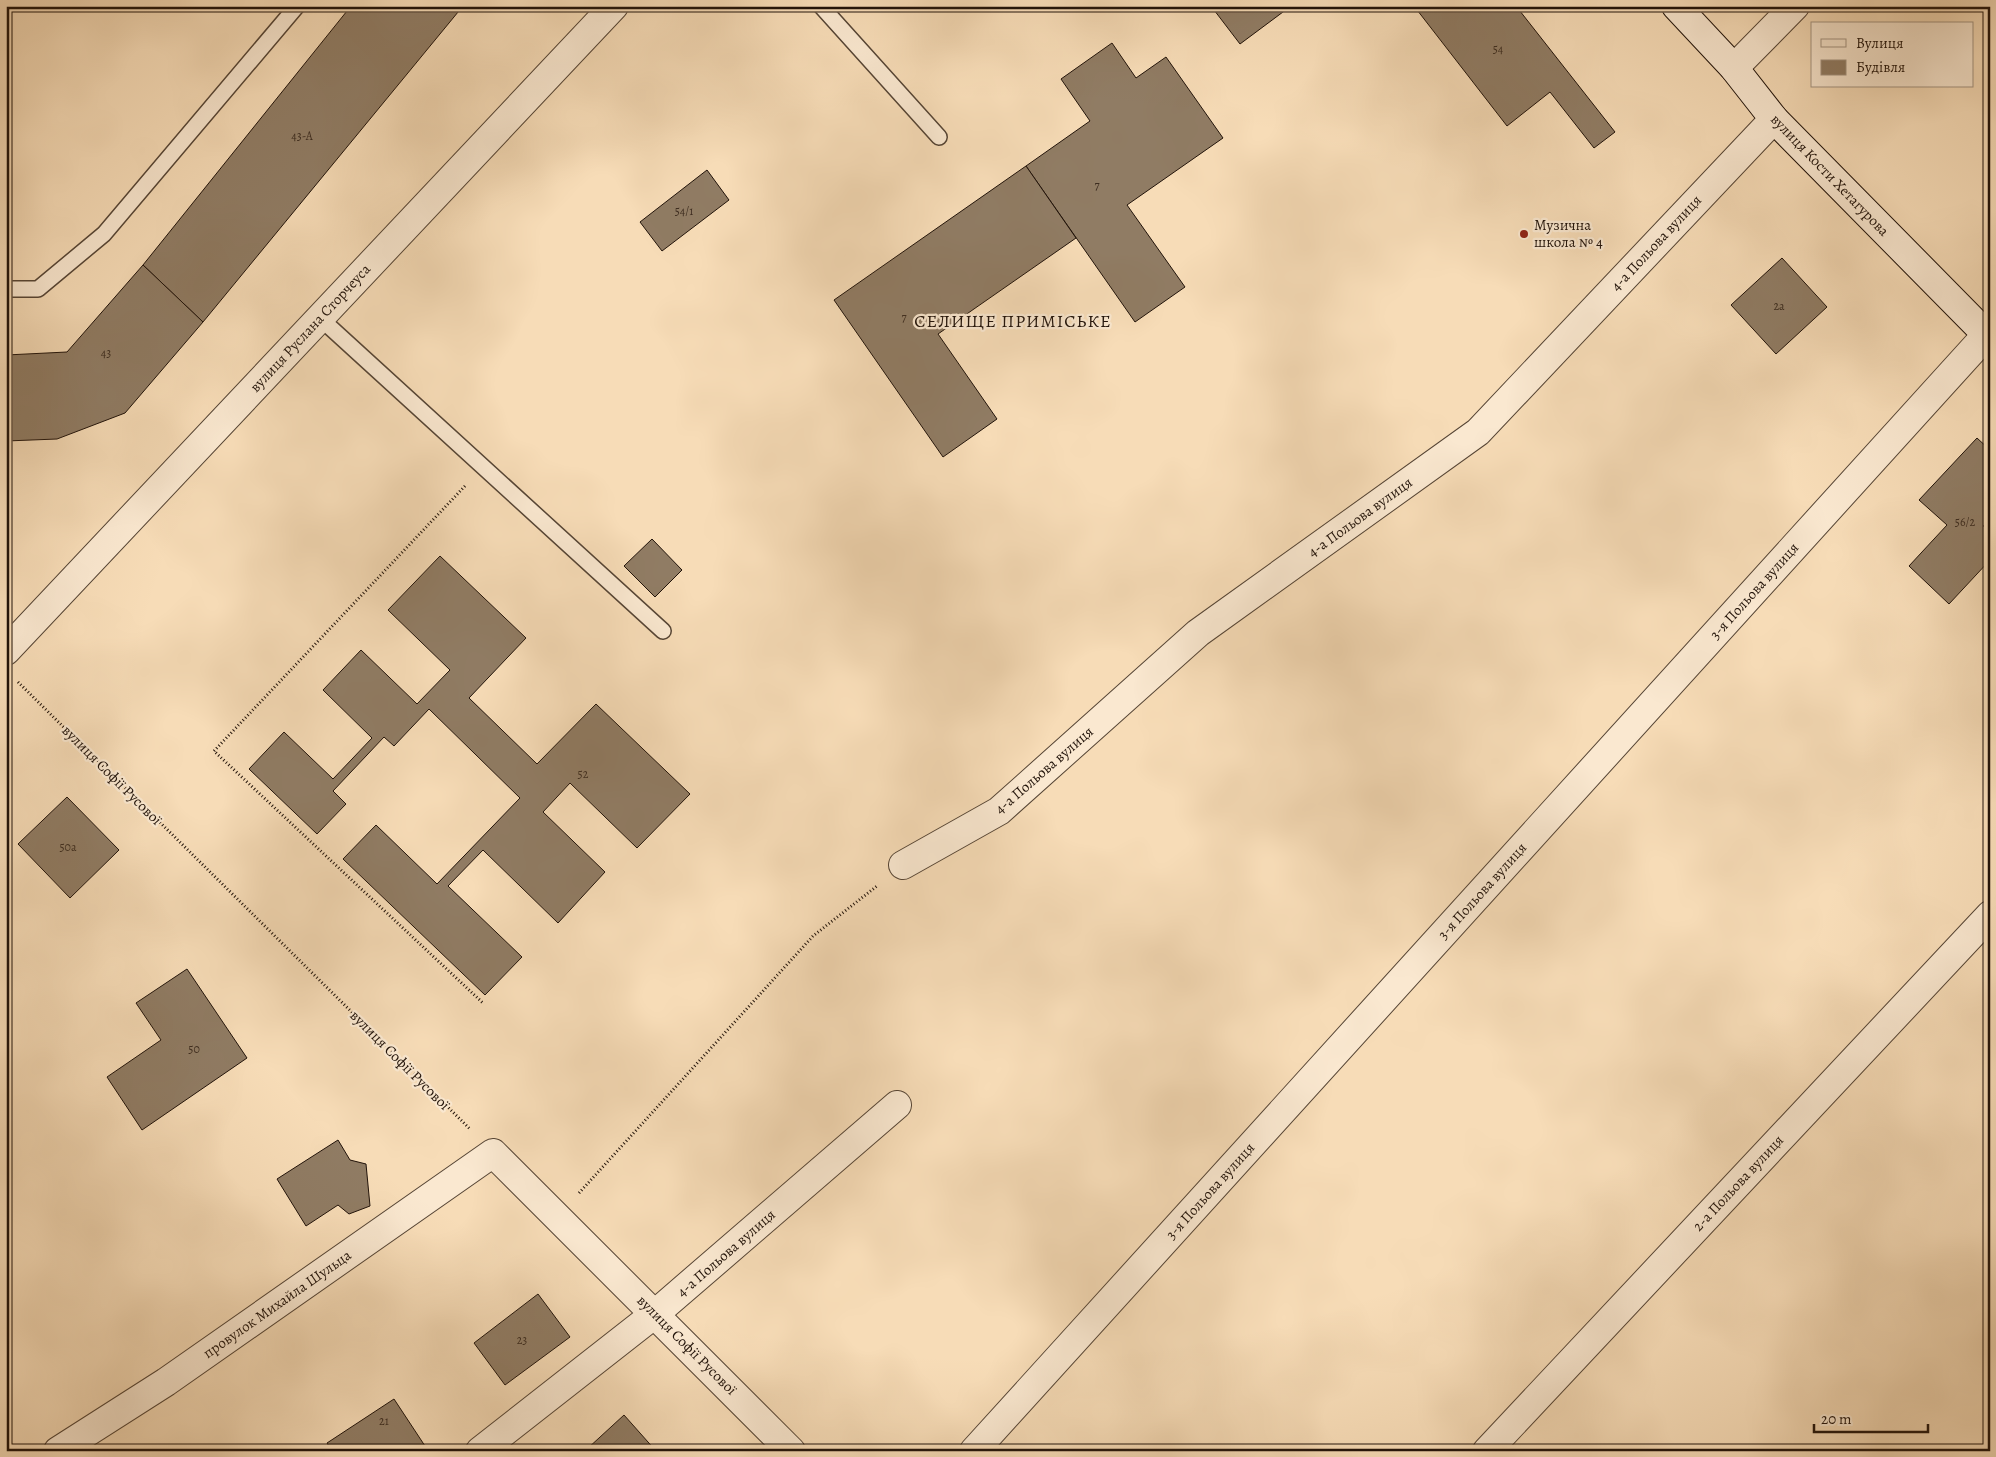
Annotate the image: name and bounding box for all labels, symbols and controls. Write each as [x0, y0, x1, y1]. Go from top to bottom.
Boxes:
legend [1811, 22, 1974, 88]
text: Вулиця [1856, 33, 1903, 53]
house number: 54 [1493, 41, 1504, 57]
text: Будівля [1856, 57, 1905, 77]
street label: вулиця Кости Хетагурова [1766, 110, 1894, 241]
house number: 43-А [291, 128, 314, 144]
house number: 7 [1094, 177, 1100, 193]
street label: 4-а Польова вулиця [1606, 191, 1706, 295]
house number: 54/1 [675, 203, 693, 219]
place label: Музична школа № 4 [1534, 215, 1603, 252]
marker: Музична школа № 4 [1518, 228, 1530, 240]
street label: вулиця Руслана Сторчеуса [245, 259, 375, 396]
house number: 2а [1773, 298, 1785, 314]
house number: 7 [901, 309, 907, 325]
district label: СЕЛИЩЕ ПРИМІСЬКЕ [914, 309, 1112, 333]
house number: 43 [101, 345, 111, 361]
street label: 4-а Польова вулиця [1304, 472, 1416, 562]
house number: 56/2 [1955, 514, 1975, 530]
street label: 3-я Польова вулиця [1705, 538, 1803, 644]
street label: вулиця Софії Русової [58, 721, 166, 829]
street label: 4-а Польова вулиця [990, 722, 1098, 818]
house number: 52 [578, 766, 589, 782]
street label: 3-я Польова вулиця [1433, 838, 1531, 944]
house number: 50а [59, 839, 77, 855]
street label: вулиця Софії Русової [346, 1006, 454, 1114]
house number: 50 [188, 1041, 200, 1057]
street label: 2-а Польова вулиця [1688, 1130, 1788, 1236]
street label: 3-я Польова вулиця [1161, 1138, 1259, 1244]
street label: 4-а Польова вулиця [672, 1205, 780, 1301]
street label: провулок Михайла Шульца [199, 1245, 355, 1363]
street label: вулиця Софії Русової [633, 1291, 741, 1399]
house number: 23 [517, 1332, 527, 1348]
scale bar [1814, 1402, 1927, 1434]
text: 20 m [1821, 1409, 1852, 1429]
house number: 21 [379, 1413, 389, 1429]

